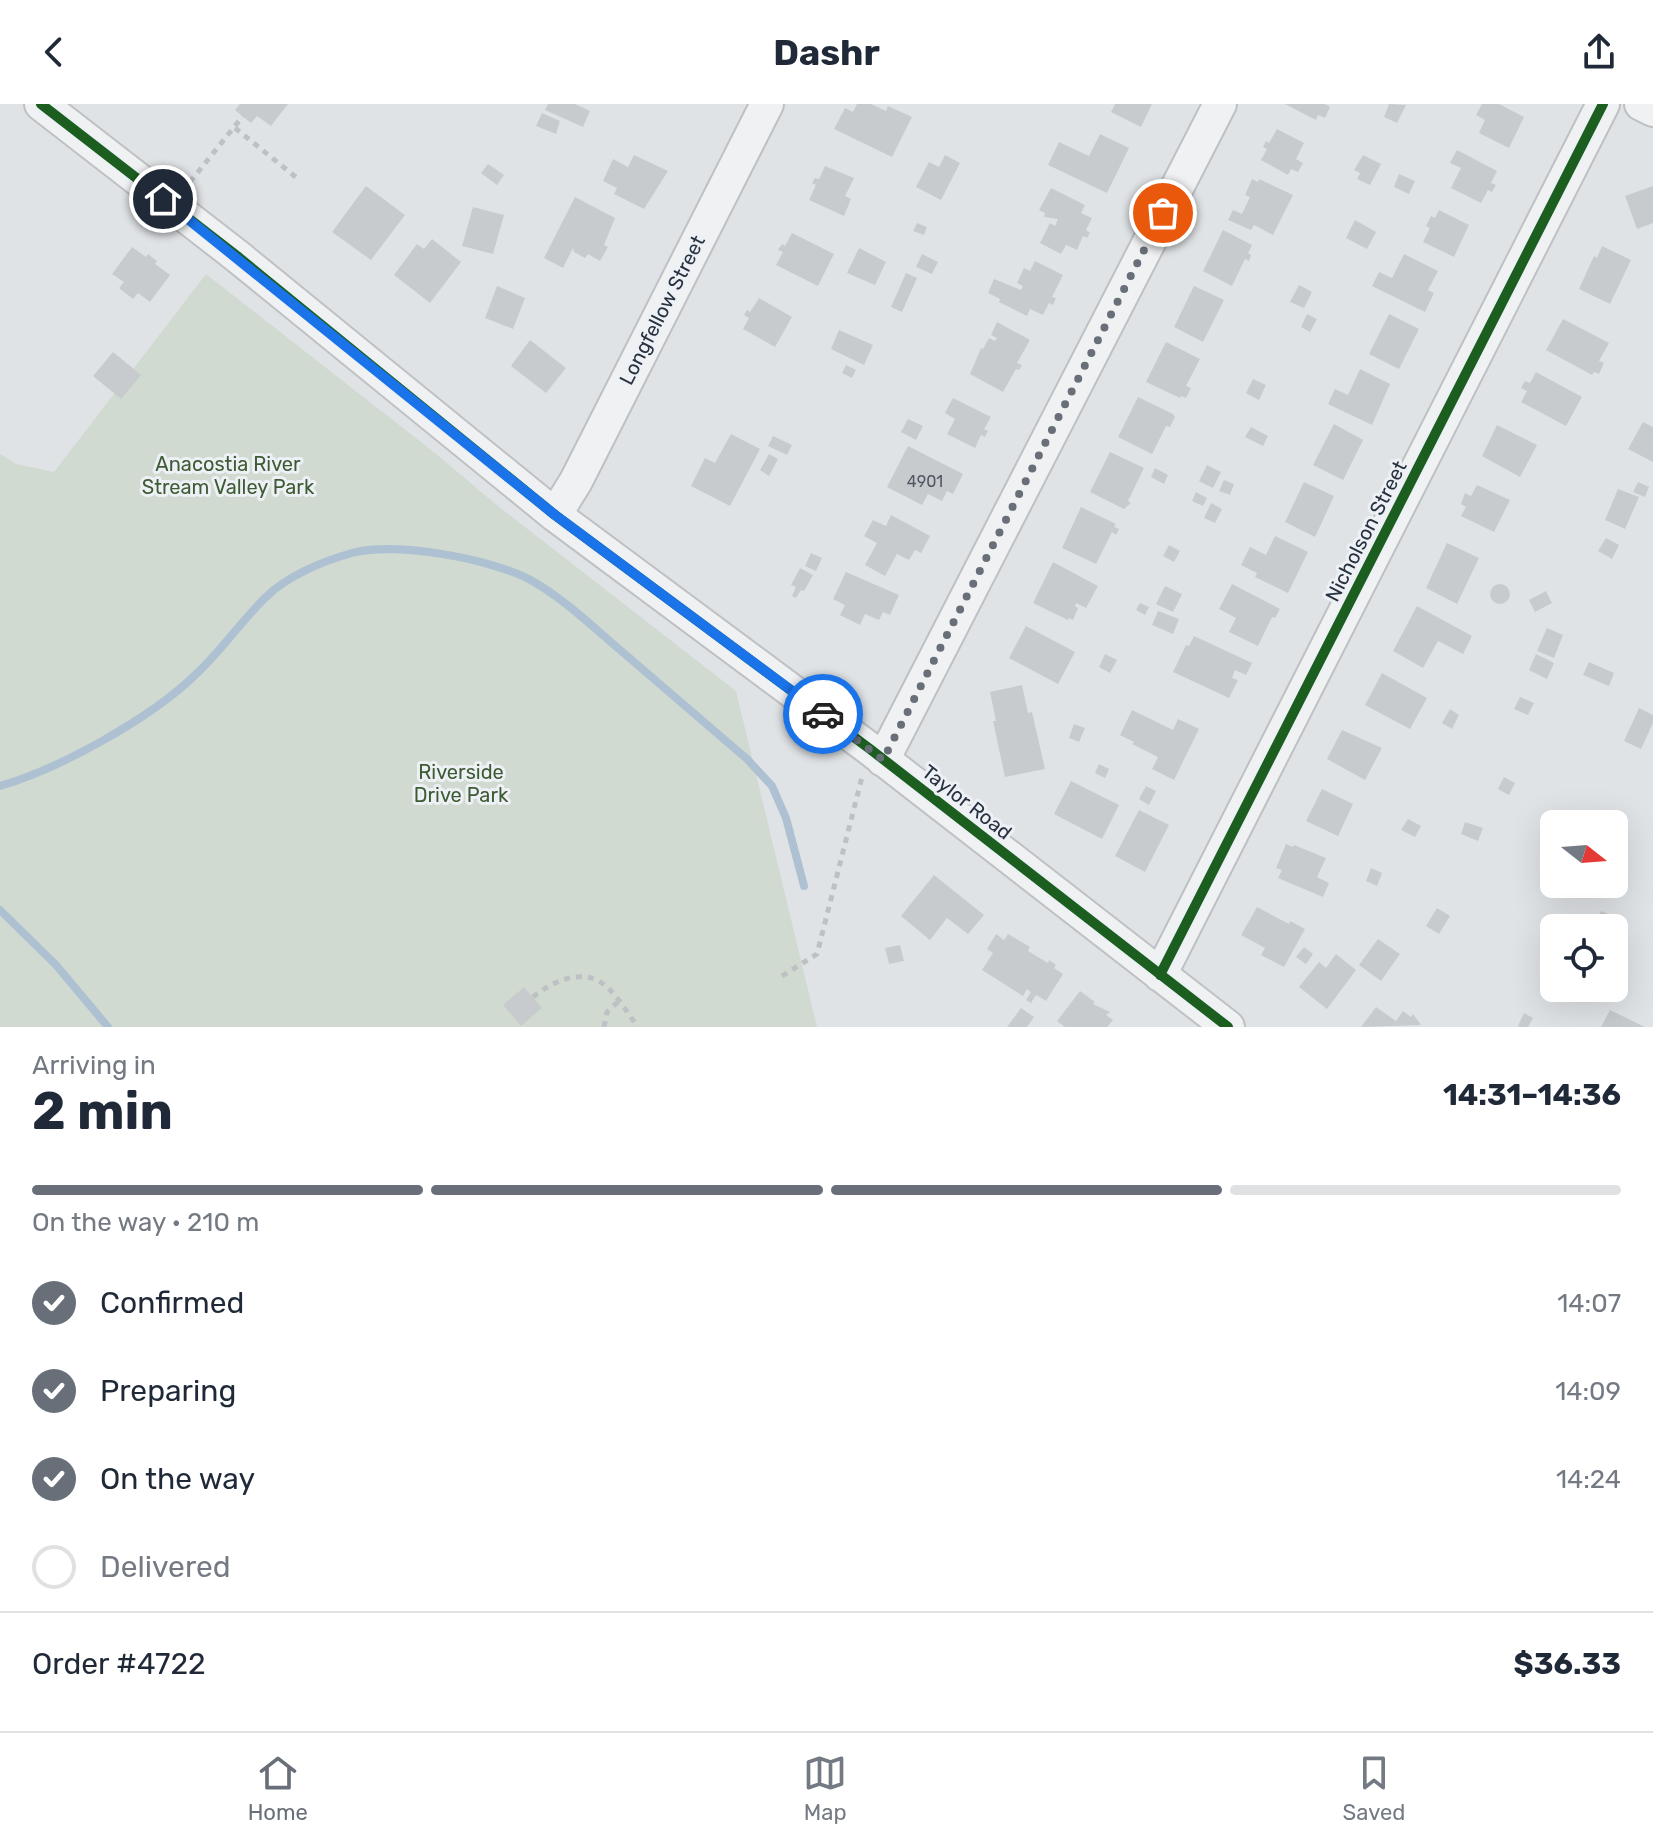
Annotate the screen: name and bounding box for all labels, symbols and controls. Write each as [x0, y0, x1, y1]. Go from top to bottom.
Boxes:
icon: back [32, 30, 76, 74]
icon: share [1577, 30, 1621, 74]
text: Dashr [773, 31, 880, 74]
pin [129, 165, 197, 233]
icon: home [141, 177, 185, 221]
pin [1129, 179, 1197, 247]
icon: bag [1141, 191, 1185, 235]
street label: Longfellow Street [614, 231, 710, 389]
park label: Anacostia River Stream Valley Park [142, 452, 315, 499]
street label: Nicholson Street [1320, 456, 1412, 605]
house number: 4901 [907, 472, 943, 491]
courier [783, 674, 863, 754]
icon: car [801, 692, 845, 736]
street label: Taylor Road [917, 759, 1017, 845]
park label: Riverside Drive Park [414, 760, 509, 807]
north arrow [1540, 810, 1628, 898]
map controls [1540, 810, 1628, 1002]
button: locate [1540, 914, 1628, 1002]
text: Arriving in [32, 1050, 156, 1081]
text: 14:31–14:36 [1443, 1077, 1621, 1113]
text: 2 min [32, 1080, 173, 1142]
text: On the way · 210 m [32, 1207, 259, 1238]
icon: check [32, 1281, 76, 1325]
text: Confirmed [100, 1285, 244, 1321]
text: 14:07 [1557, 1288, 1621, 1319]
icon: check [32, 1369, 76, 1413]
text: Preparing [100, 1373, 236, 1409]
text: 14:09 [1555, 1376, 1621, 1407]
icon: check [32, 1457, 76, 1501]
text: On the way [100, 1461, 255, 1497]
text: 14:24 [1556, 1464, 1621, 1495]
text: Delivered [100, 1549, 231, 1585]
text: Order #4722 [32, 1646, 206, 1682]
text: $36.33 [1514, 1646, 1621, 1682]
tab: Home [248, 1751, 308, 1826]
tab: Map [803, 1751, 847, 1826]
tab: Saved [1343, 1751, 1405, 1826]

